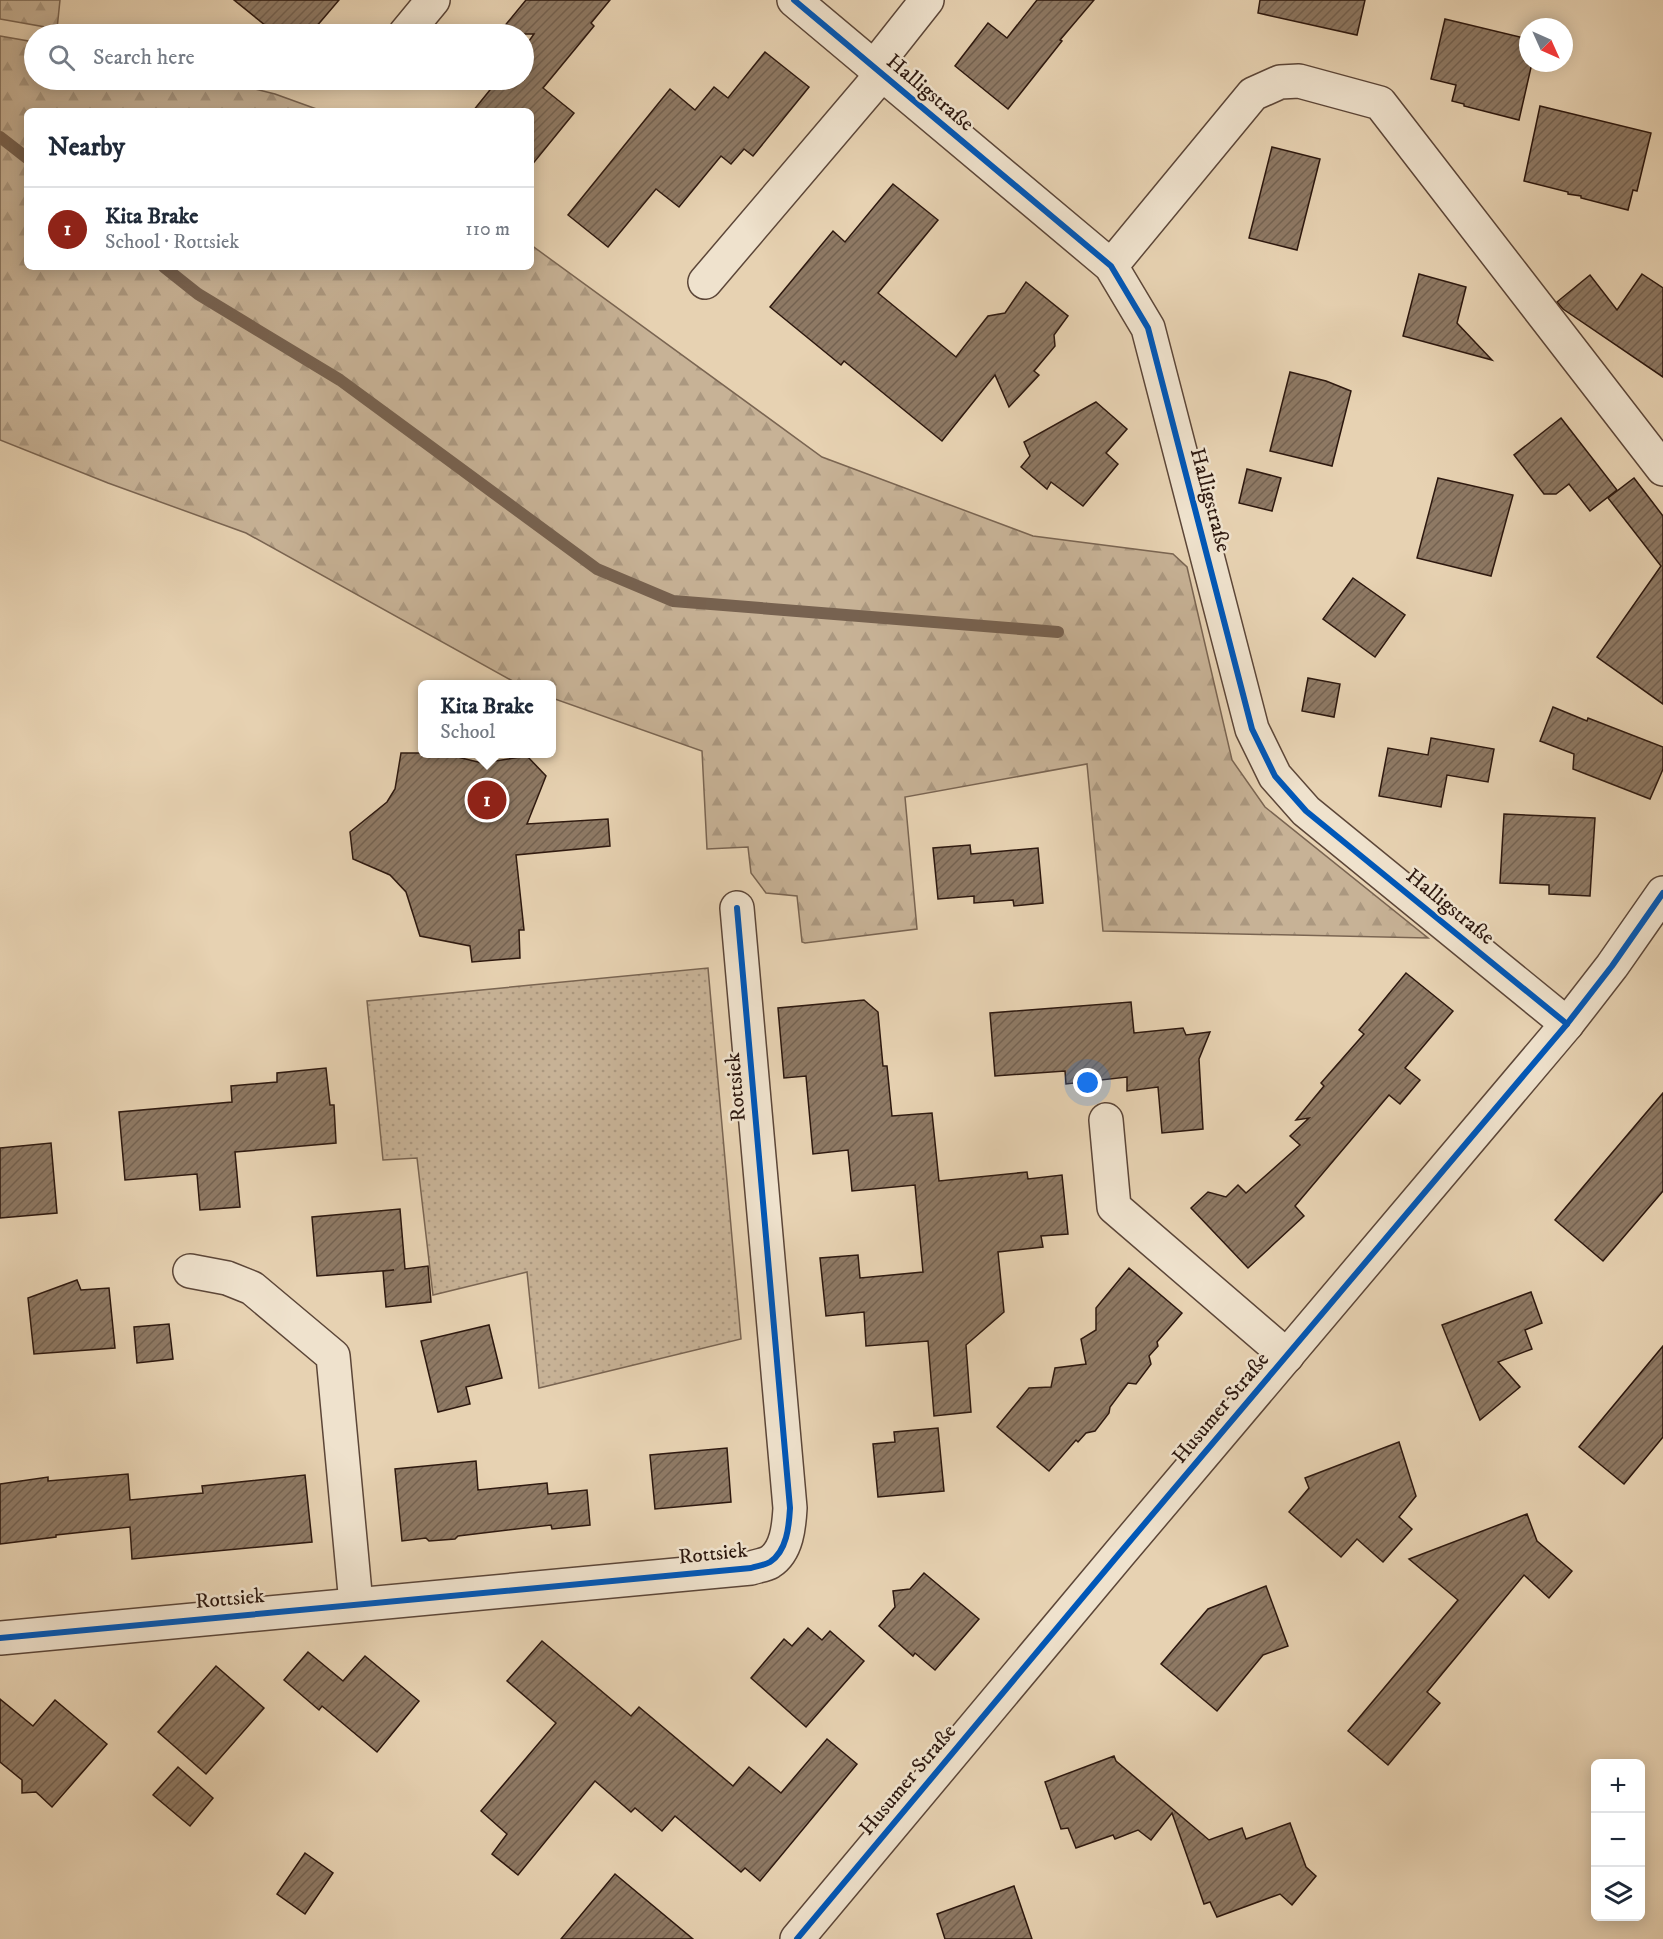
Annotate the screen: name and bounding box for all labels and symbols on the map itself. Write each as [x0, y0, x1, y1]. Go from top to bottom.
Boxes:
north arrow [1519, 18, 1573, 72]
street label: Halligstraße [881, 49, 979, 137]
street label: Halligstraße [1184, 445, 1236, 555]
pin: 1 [468, 778, 506, 822]
street label: Halligstraße [1400, 863, 1500, 951]
street label: Rottsiek [720, 1051, 752, 1123]
your location [1073, 1068, 1102, 1097]
street label: Husumer Straße [1167, 1347, 1275, 1469]
street label: Rottsiek [677, 1537, 749, 1571]
street label: Rottsiek [194, 1583, 266, 1615]
street label: Husumer Straße [854, 1719, 962, 1841]

